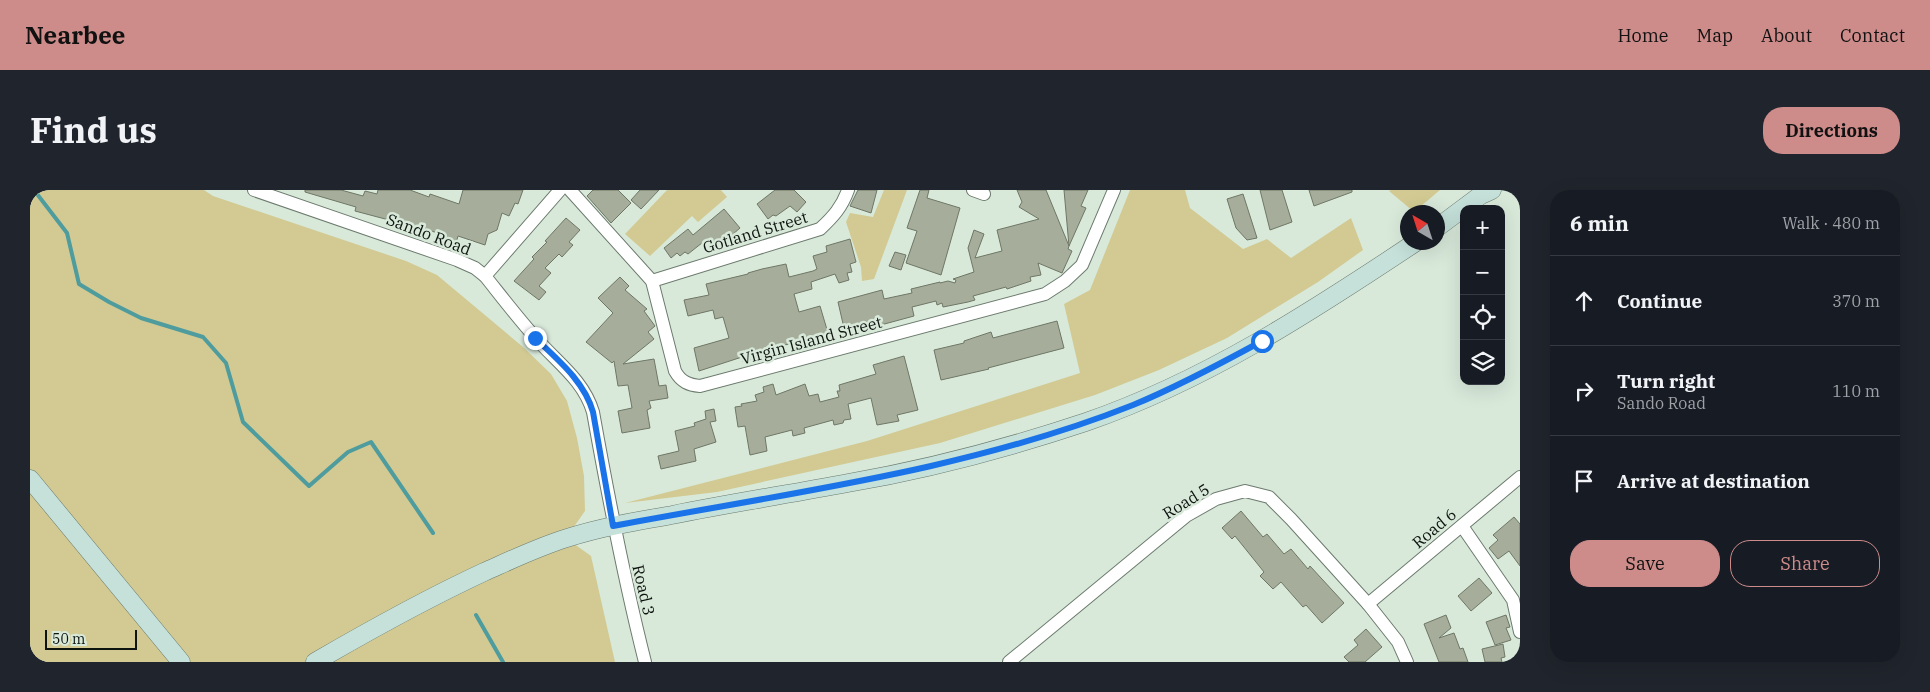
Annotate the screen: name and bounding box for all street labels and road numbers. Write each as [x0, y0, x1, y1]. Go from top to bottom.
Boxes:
street label: Gotland Street [700, 206, 810, 257]
street label: Sando Road [384, 209, 474, 259]
street label: Virgin Island Street [738, 311, 884, 369]
street label: Road 5 [1159, 479, 1213, 523]
street label: Road 6 [1408, 504, 1460, 552]
street label: Road 3 [628, 563, 660, 617]

